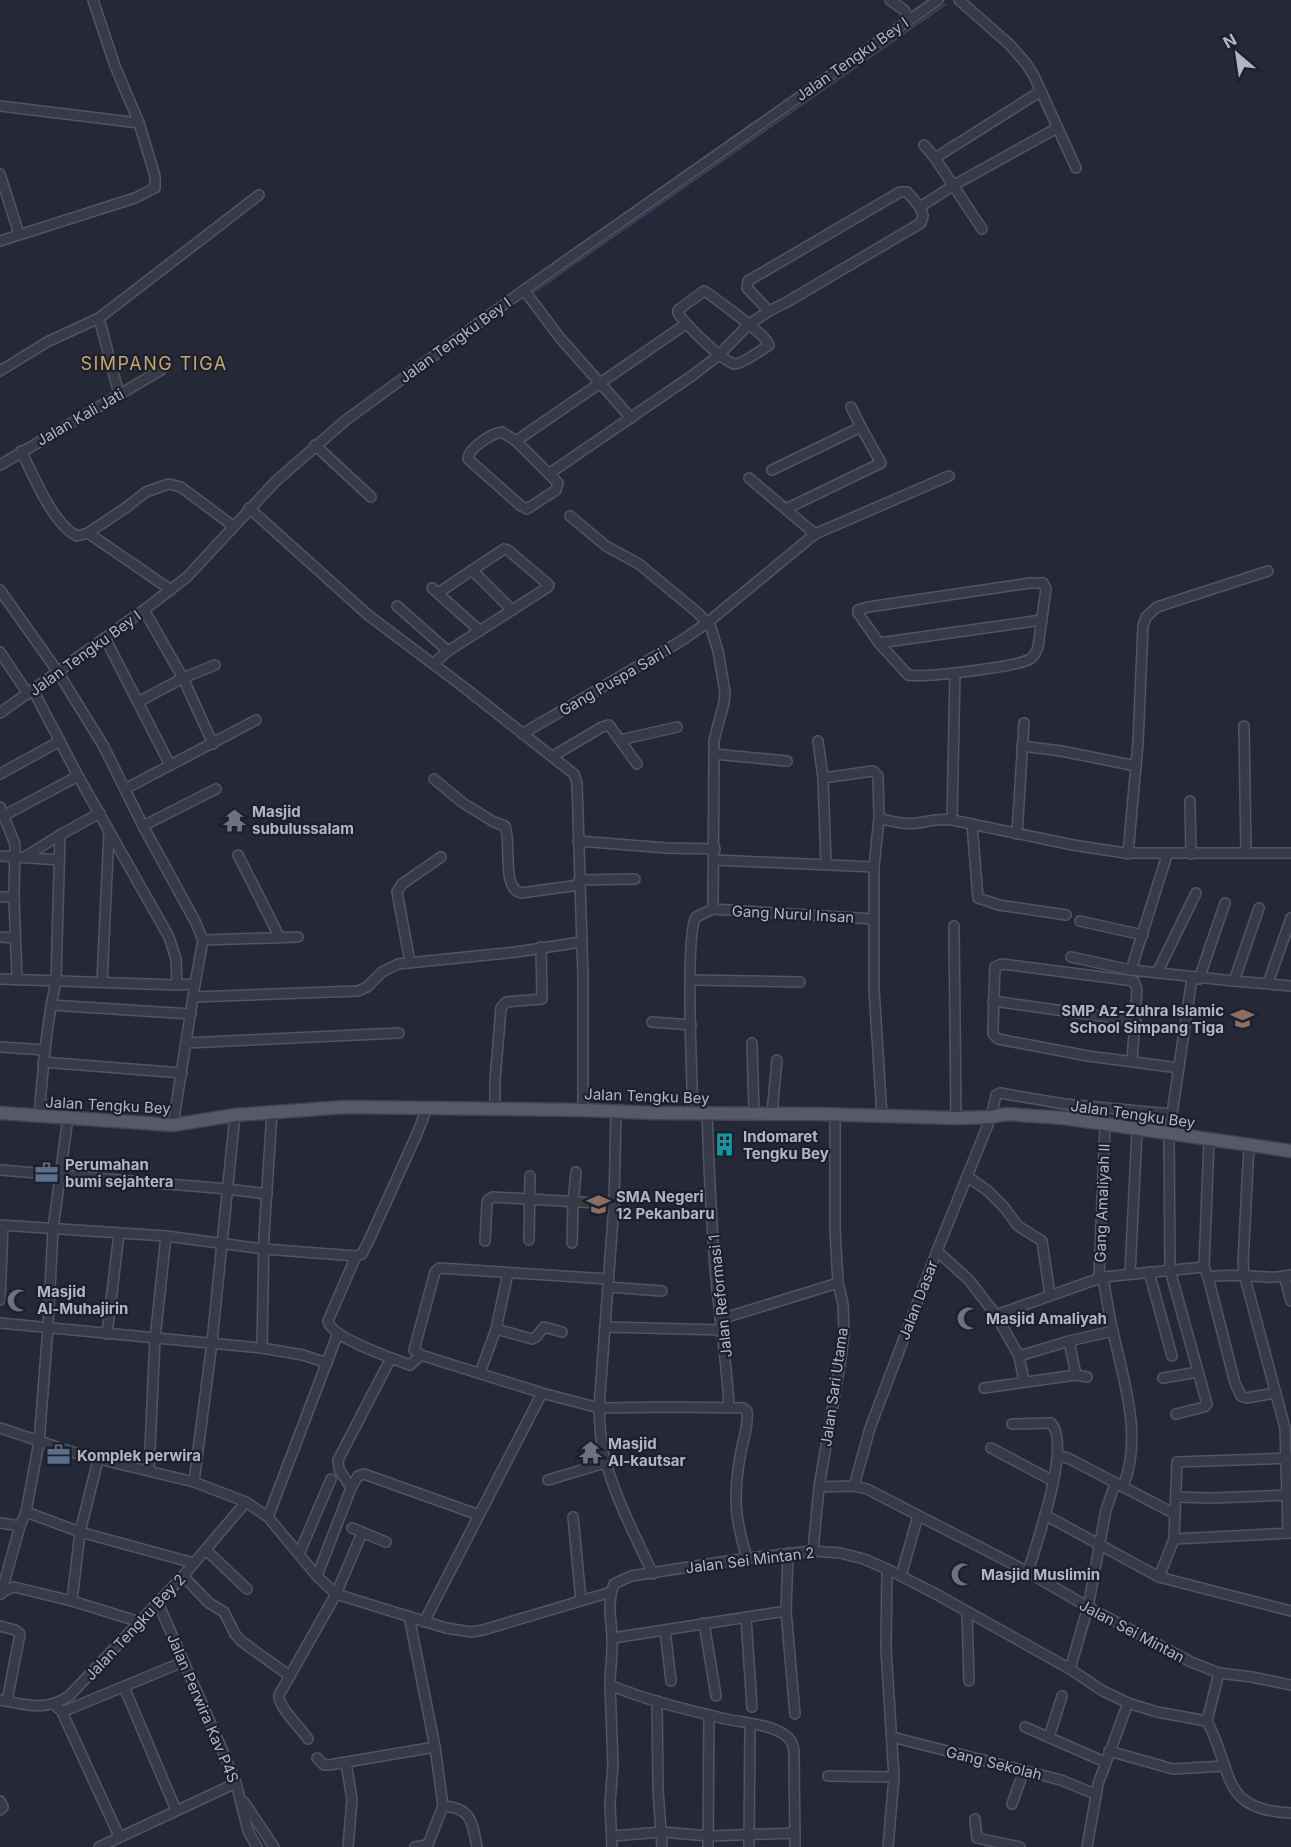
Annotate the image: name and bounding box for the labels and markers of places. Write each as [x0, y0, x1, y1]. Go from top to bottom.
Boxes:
place label: Masjid subulussalam [252, 802, 354, 838]
temple icon: Masjid subulussalam [221, 807, 247, 833]
place label: SMP Az-Zuhra Islamic School Simpang Tiga [1061, 1001, 1224, 1037]
school or university icon: SMP Az-Zuhra Islamic School Simpang Tiga [1229, 1006, 1255, 1032]
place label: Indomaret Tengku Bey [743, 1127, 829, 1163]
building icon: Indomaret Tengku Bey [712, 1132, 738, 1158]
place label: Perumahan bumi sejahtera [65, 1155, 173, 1191]
office icon: Perumahan bumi sejahtera [34, 1160, 60, 1186]
place label: SMA Negeri 12 Pekanbaru [616, 1187, 715, 1223]
school or university icon: SMA Negeri 12 Pekanbaru [585, 1192, 611, 1218]
place label: Masjid Al-Muhajirin [37, 1282, 128, 1318]
mosque icon: Masjid Al-Muhajirin [6, 1287, 32, 1313]
mosque icon: Masjid Amaliyah [955, 1305, 981, 1331]
place label: Masjid Amaliyah [986, 1309, 1107, 1328]
place label: Masjid Al-kautsar [608, 1434, 686, 1470]
temple icon: Masjid Al-kautsar [577, 1439, 603, 1465]
office icon: Komplek perwira [46, 1442, 72, 1468]
place label: Komplek perwira [77, 1446, 201, 1465]
mosque icon: Masjid Muslimin [950, 1561, 976, 1587]
place label: Masjid Muslimin [981, 1565, 1100, 1584]

